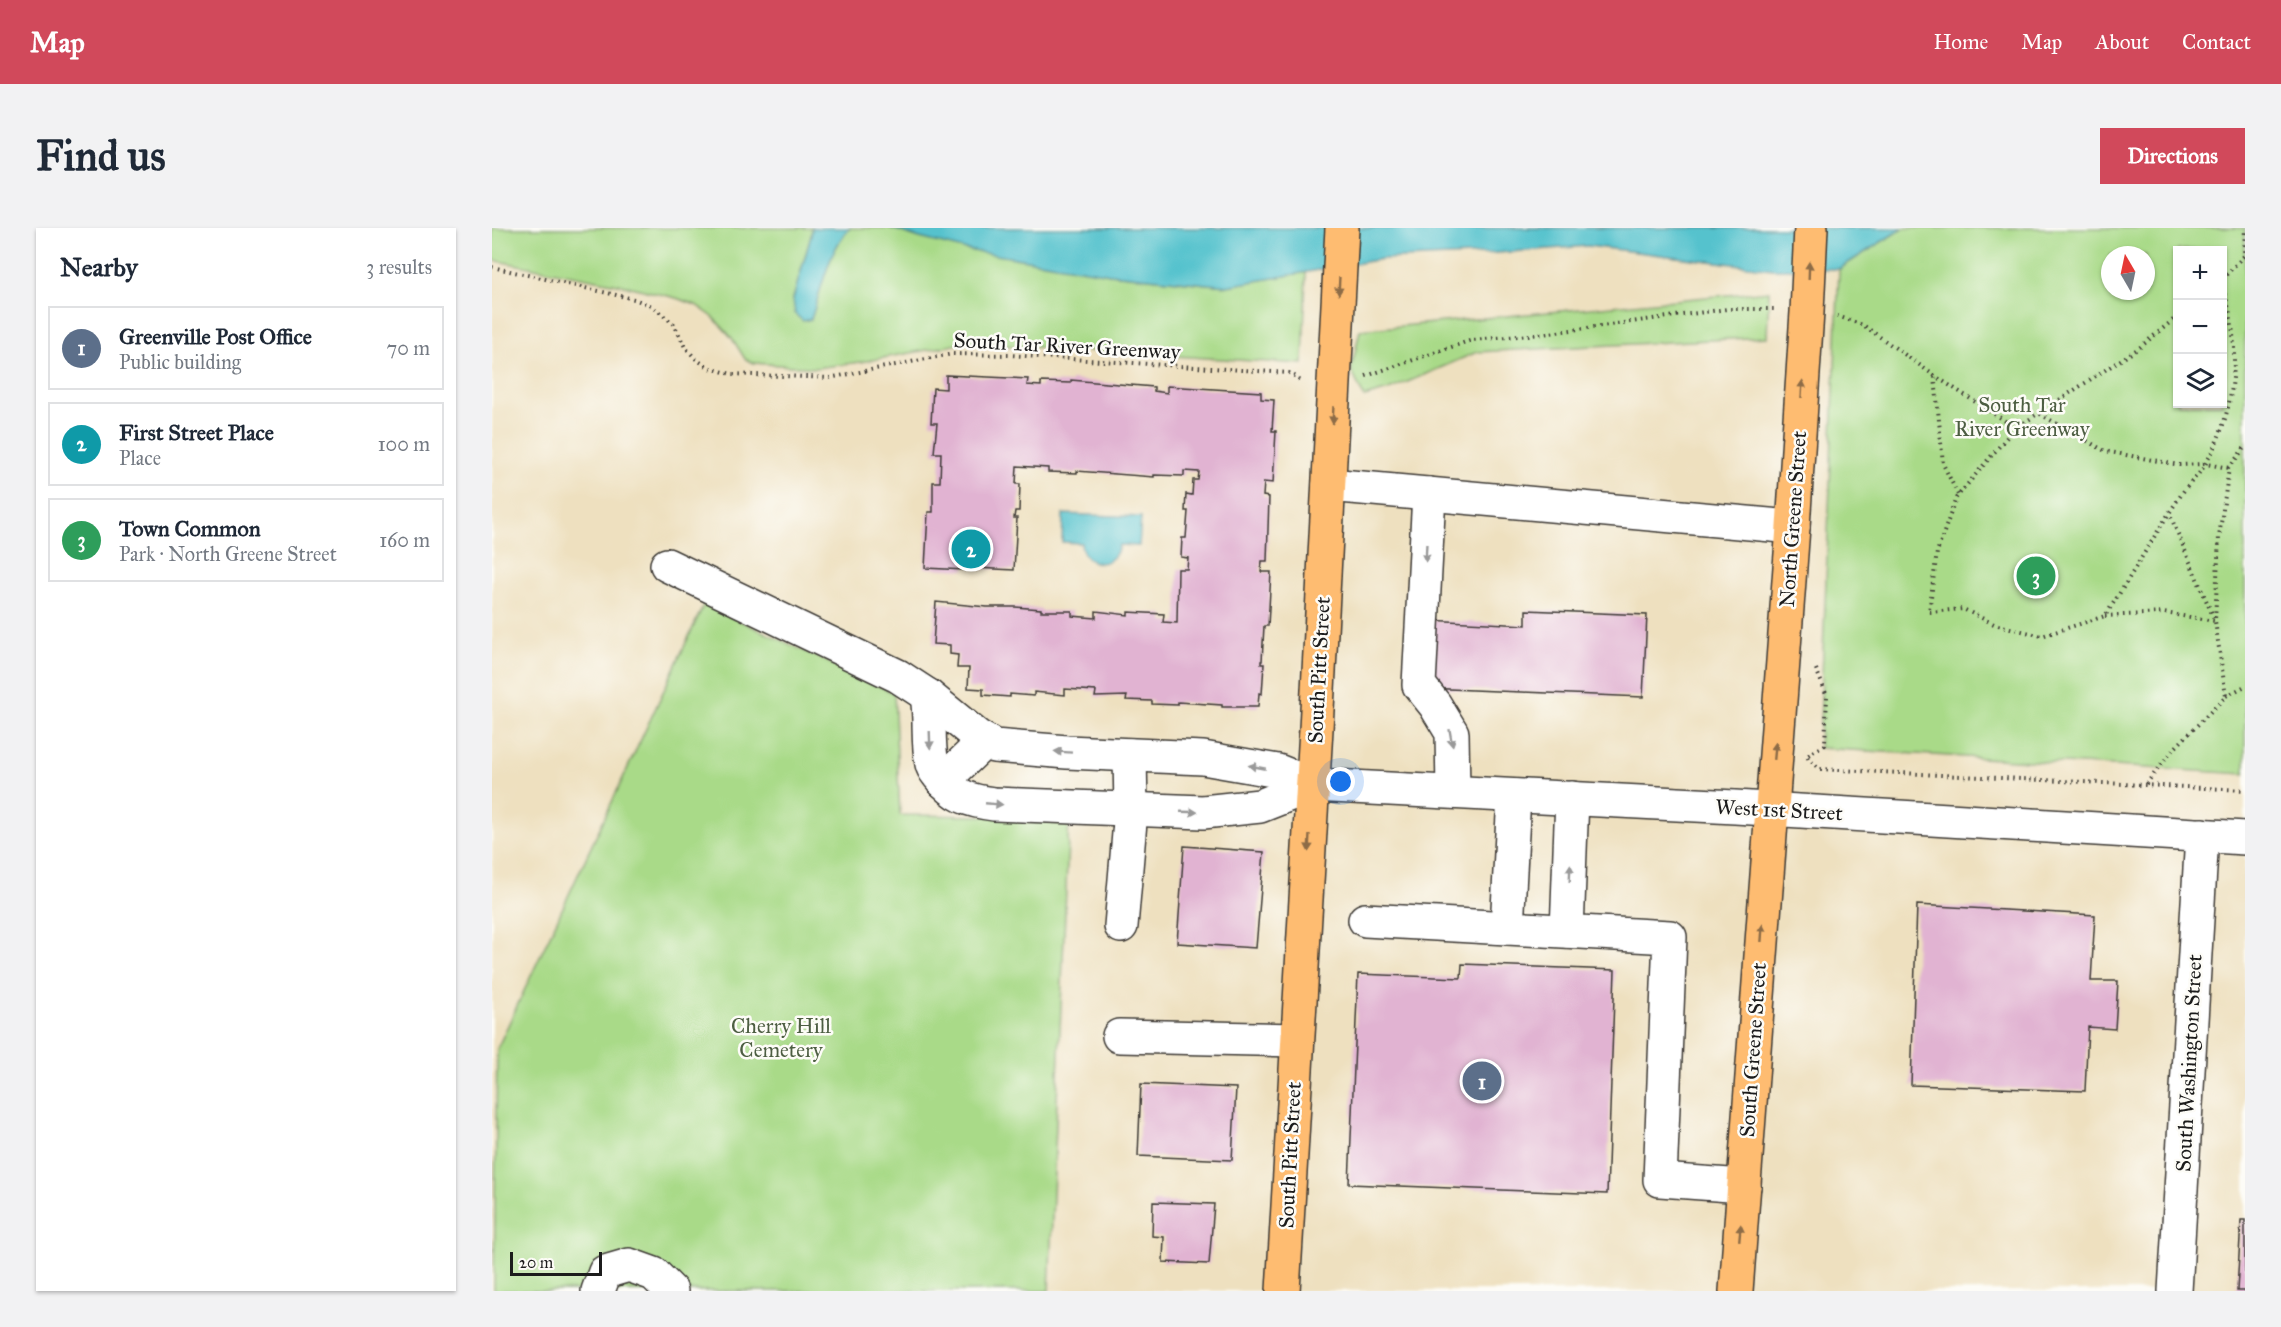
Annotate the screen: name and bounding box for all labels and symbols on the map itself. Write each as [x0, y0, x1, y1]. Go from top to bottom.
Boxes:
north arrow [2101, 246, 2155, 300]
one-way arrow [1804, 261, 1813, 280]
one-way arrow [1334, 277, 1344, 296]
street label: South Tar River Greenway [953, 327, 1182, 365]
one-way arrow [1797, 379, 1807, 398]
park label: South Tar River Greenway [1954, 392, 2091, 442]
one-way arrow [1328, 405, 1337, 424]
street label: North Greene Street [1774, 429, 1812, 608]
pin: 2 [952, 526, 990, 572]
one-way arrow [1421, 543, 1430, 562]
pin: 3 [2016, 554, 2056, 598]
street label: South Pitt Street [1302, 595, 1336, 744]
one-way arrow [1447, 729, 1456, 748]
one-way arrow [926, 730, 935, 749]
one-way arrow [1770, 741, 1780, 760]
one-way arrow [1053, 747, 1072, 756]
one-way arrow [1247, 762, 1266, 771]
your location [1326, 767, 1355, 796]
street label: West 1st Street [1715, 794, 1844, 826]
one-way arrow [985, 799, 1004, 809]
one-way arrow [1180, 807, 1199, 817]
one-way arrow [1304, 834, 1314, 853]
one-way arrow [1565, 863, 1574, 882]
one-way arrow [1757, 924, 1767, 943]
street label: South Washington Street [2170, 953, 2208, 1172]
street label: South Greene Street [1734, 961, 1772, 1138]
park label: Cherry Hill Cemetery [731, 1013, 831, 1063]
pin: 1 [1462, 1058, 1502, 1104]
street label: South Pitt Street [1273, 1080, 1307, 1229]
one-way arrow [1736, 1223, 1745, 1242]
scale bar [510, 1249, 602, 1276]

